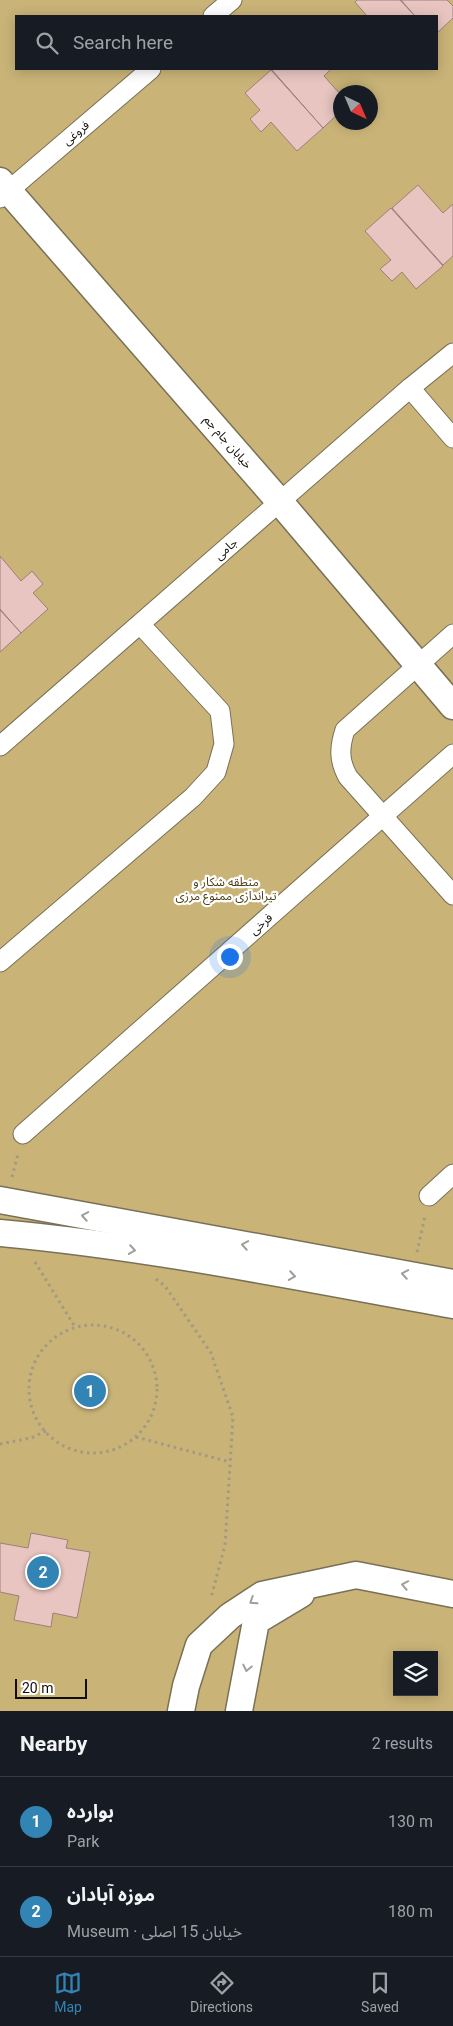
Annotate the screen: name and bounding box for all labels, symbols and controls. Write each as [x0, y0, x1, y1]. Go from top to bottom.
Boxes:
search box [15, 15, 438, 70]
icon: search [33, 29, 61, 57]
text: Search here [73, 31, 173, 54]
north arrow [333, 85, 378, 130]
street label: فروغی [60, 118, 92, 148]
street label: خیابان جام جم [200, 412, 255, 473]
street label: جامی [212, 535, 240, 563]
park label: منطقه شکار و تیراندازی ممنوع مرزی [176, 875, 277, 905]
street label: فرخی [247, 910, 275, 938]
your location [217, 944, 243, 970]
one-way arrow [81, 1212, 90, 1222]
one-way arrow [241, 1241, 250, 1251]
one-way arrow [128, 1244, 136, 1255]
one-way arrow [288, 1270, 297, 1280]
one-way arrow [401, 1270, 409, 1280]
pin: 1 [74, 1372, 106, 1410]
pin: 2 [27, 1553, 59, 1591]
one-way arrow [401, 1580, 410, 1590]
one-way arrow [249, 1595, 258, 1605]
map controls [393, 1651, 438, 1696]
button: layers [393, 1651, 438, 1696]
one-way arrow [242, 1664, 252, 1673]
scale bar [15, 1676, 88, 1699]
text: 20 m [22, 1680, 54, 1696]
text: Nearby [20, 1732, 87, 1756]
text: 2 results [372, 1734, 433, 1753]
text: بوارده [67, 1800, 114, 1823]
text: 1 [31, 1812, 41, 1831]
text: 130 m [388, 1812, 433, 1831]
text: Park [67, 1832, 99, 1851]
text: موزه آبادان [67, 1883, 155, 1906]
text: 2 [31, 1902, 41, 1921]
text: 180 m [388, 1902, 433, 1921]
text: Museum · خیابان 15 اصلی [67, 1922, 242, 1941]
tab: Map [54, 1969, 82, 2015]
tab: Directions [190, 1969, 253, 2015]
tab: Saved [361, 1969, 399, 2015]

